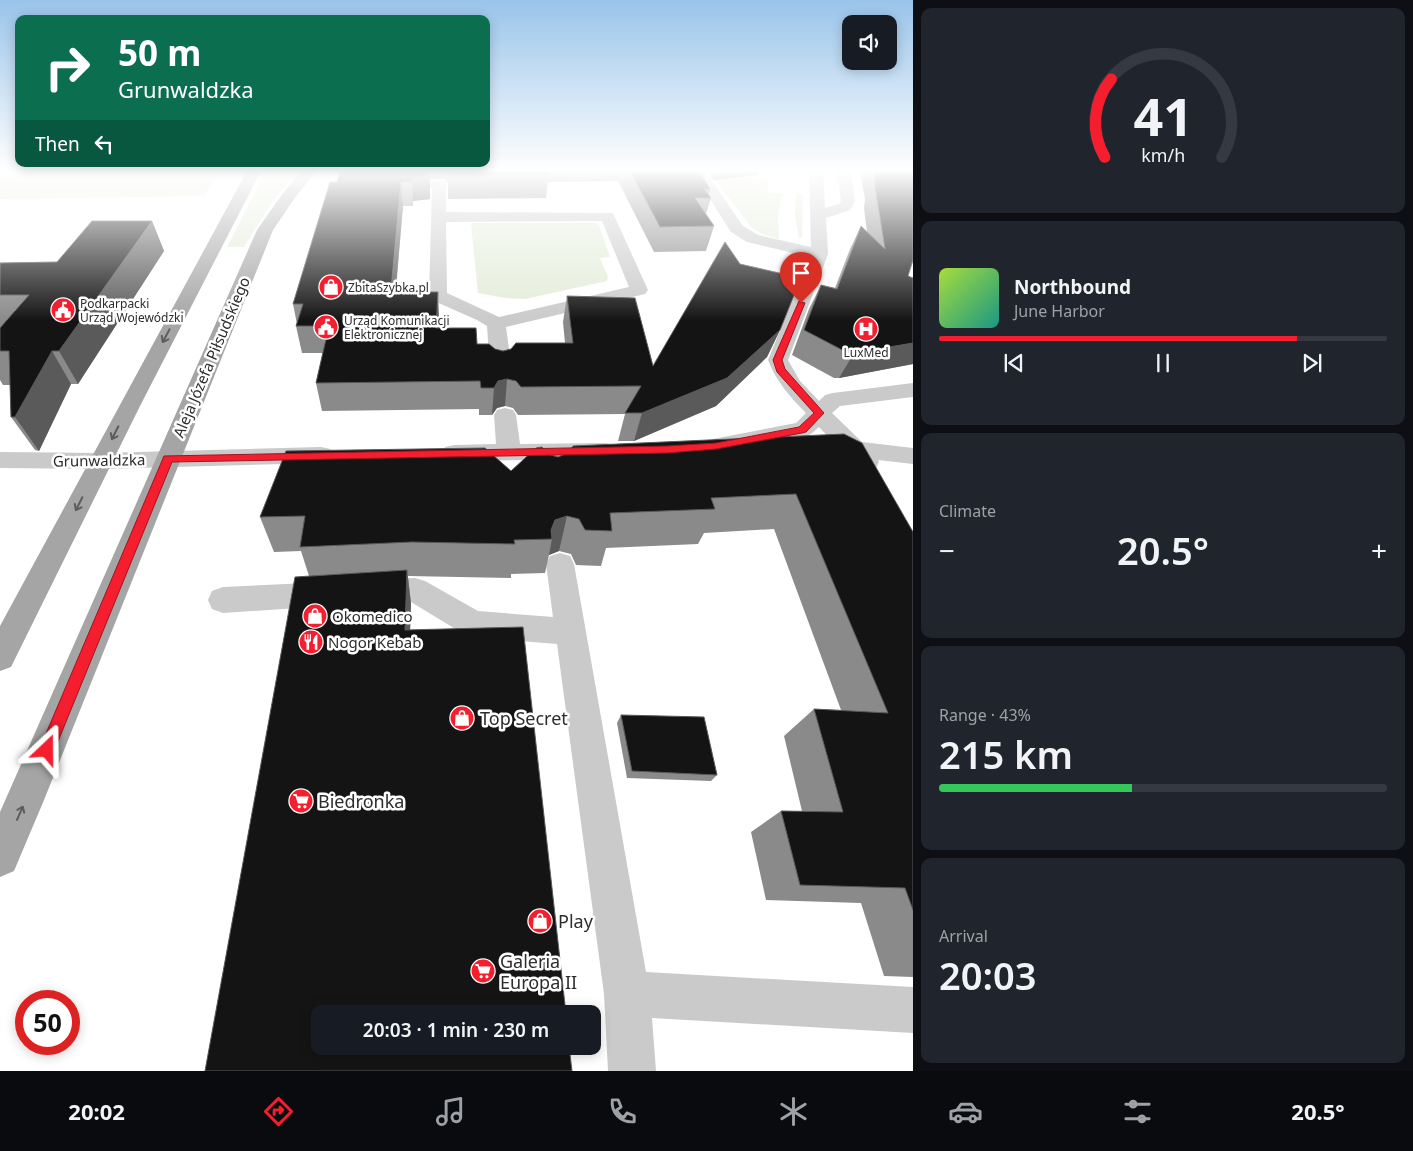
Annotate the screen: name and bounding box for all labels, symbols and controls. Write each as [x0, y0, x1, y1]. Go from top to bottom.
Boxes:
map controls [842, 15, 897, 70]
button: sound [842, 15, 897, 70]
text: 50 m [118, 29, 201, 76]
icon: right [35, 35, 100, 100]
text: Grunwaldzka [118, 74, 254, 104]
text: 41 [1133, 80, 1193, 151]
icon: left [90, 130, 118, 158]
text: Then [35, 131, 80, 157]
text: km/h [1141, 143, 1185, 167]
pin [780, 252, 822, 303]
icon: arrive [787, 259, 815, 287]
street label: Aleja Józefa Piłsudskiego [168, 274, 254, 440]
shop icon: ZbitaSzybka.pl [318, 274, 344, 300]
text: Northbound [1014, 274, 1131, 300]
place label: ZbitaSzybka.pl [348, 279, 429, 296]
place label: Podkarpacki Urząd Wojewódzki [80, 295, 184, 326]
public building icon: Podkarpacki Urząd Wojewódzki [50, 297, 76, 323]
text: June Harbor [1014, 300, 1105, 322]
place label: Urząd Komunikacji Elektronicznej [344, 312, 450, 343]
public building icon: Urząd Komunikacji Elektronicznej [313, 314, 339, 340]
hospital icon: LuxMed [853, 316, 879, 342]
one-way arrow [161, 328, 170, 343]
place label: LuxMed [843, 344, 889, 361]
icon: previous [1000, 349, 1028, 377]
icon: pause [1149, 349, 1177, 377]
icon: next [1298, 349, 1326, 377]
one-way arrow [110, 426, 120, 441]
street label: Grunwaldzka [53, 449, 145, 471]
one-way arrow [74, 496, 83, 511]
text: Climate [939, 500, 996, 522]
text: 20.5° [1117, 524, 1209, 576]
text: − [939, 531, 955, 569]
text: + [1371, 531, 1387, 569]
shop icon: Okomedico [302, 603, 328, 629]
place label: Okomedico [332, 606, 413, 626]
restaurant icon: Nogor Kebab [298, 629, 324, 655]
place label: Nogor Kebab [328, 632, 421, 652]
text: Range · 43% [939, 704, 1031, 726]
shop icon: Top Secret [449, 705, 475, 731]
place label: Top Secret [480, 706, 568, 730]
position arrow [20, 723, 72, 775]
text: 215 km [939, 728, 1073, 780]
supermarket icon: Biedronka [288, 788, 314, 814]
place label: Biedronka [318, 789, 404, 813]
one-way arrow [15, 806, 25, 821]
shop icon: Play [527, 908, 553, 934]
place label: Play [558, 909, 594, 933]
text: Arrival [939, 925, 988, 947]
place label: Galeria Europa II [500, 949, 577, 994]
text: 20:03 [939, 949, 1036, 1001]
supermarket icon: Galeria Europa II [470, 958, 496, 984]
speed limit sign: 50 [15, 990, 80, 1055]
text: 20:03 · 1 min · 230 m [363, 1017, 549, 1043]
icon: directions [261, 1094, 296, 1129]
icon: music [433, 1094, 468, 1129]
icon: phone [605, 1094, 640, 1129]
icon: climate [776, 1094, 811, 1129]
icon: car [948, 1094, 983, 1129]
icon: filters [1120, 1094, 1155, 1129]
text: 20:02 [68, 1096, 125, 1126]
text: 20.5° [1291, 1096, 1345, 1126]

